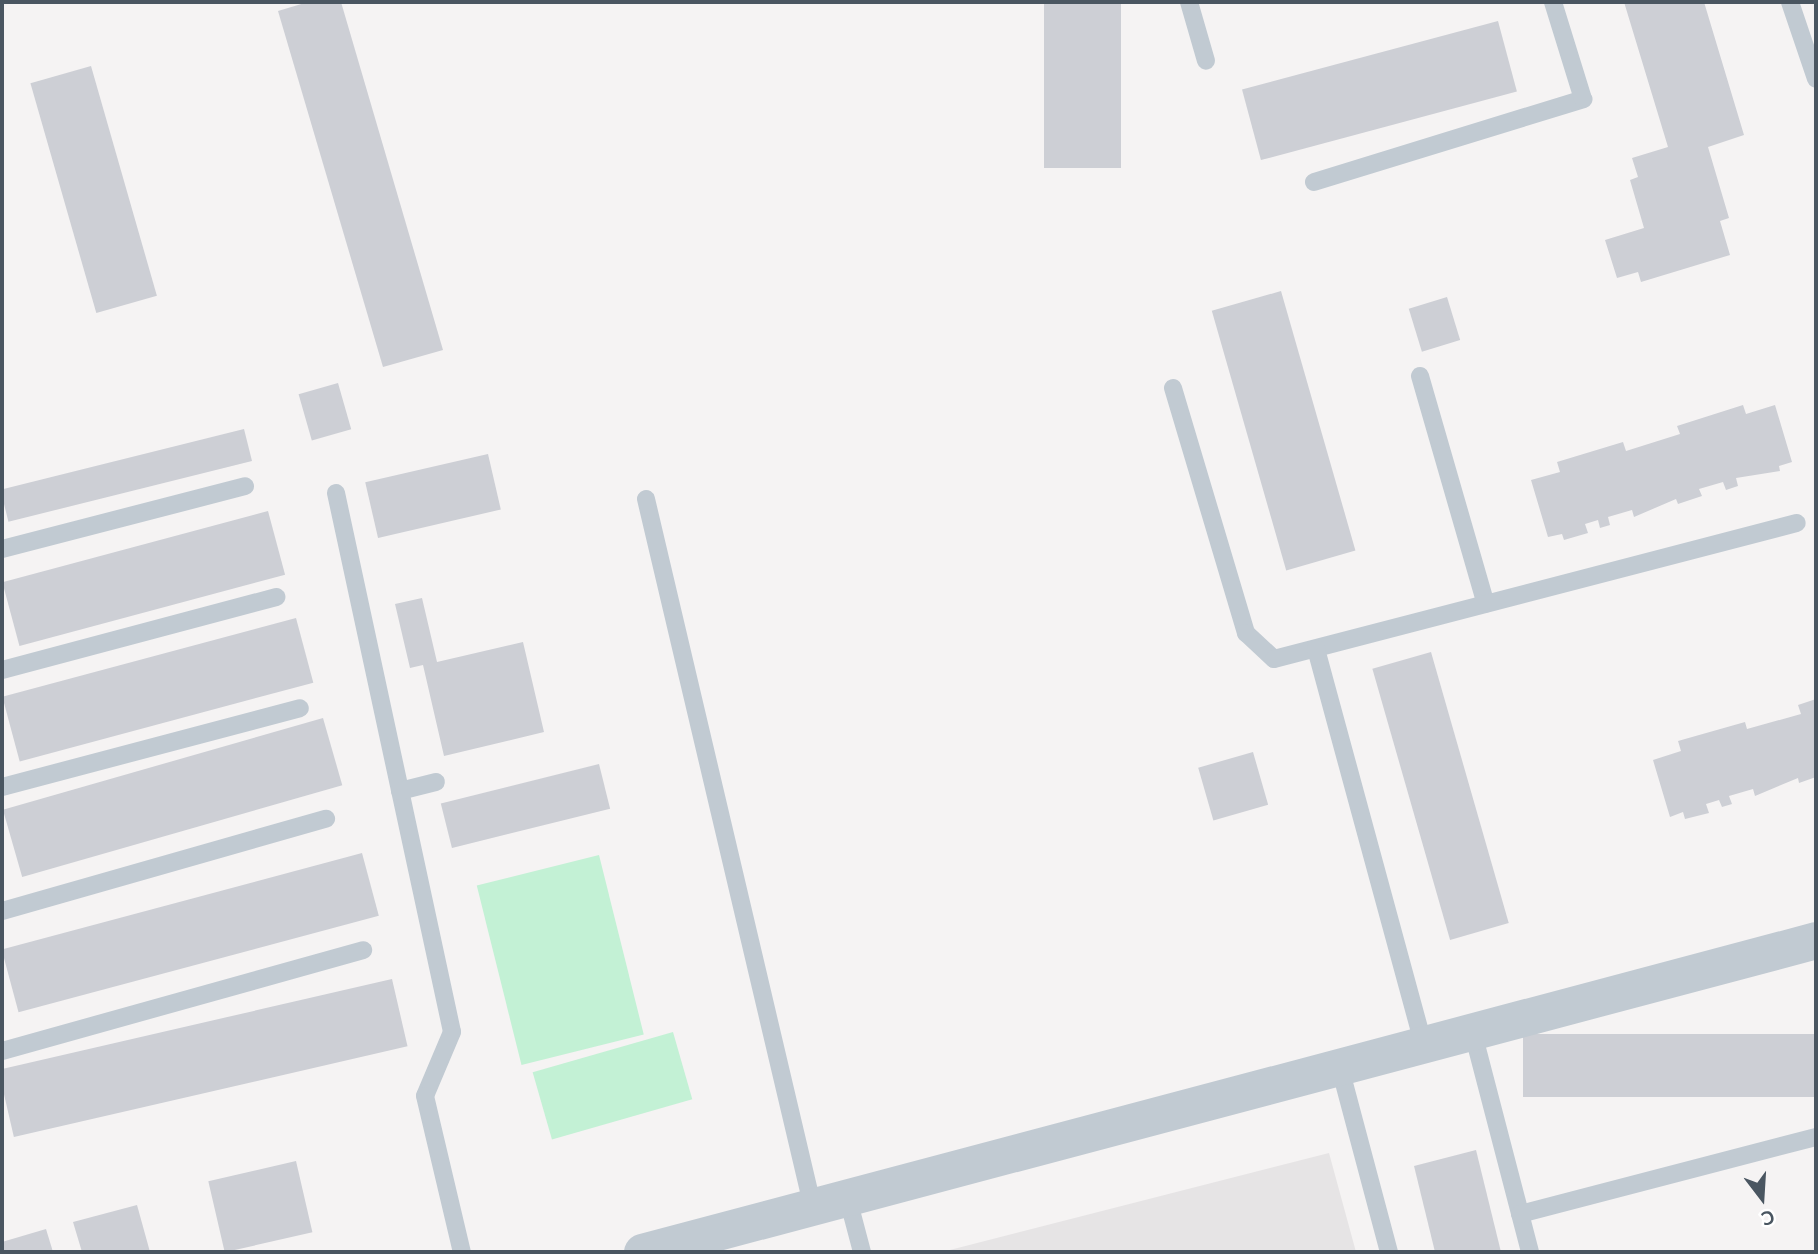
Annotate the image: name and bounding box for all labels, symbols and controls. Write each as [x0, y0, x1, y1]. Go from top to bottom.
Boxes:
north arrow [1727, 1163, 1797, 1233]
text: С [1758, 1205, 1778, 1231]

